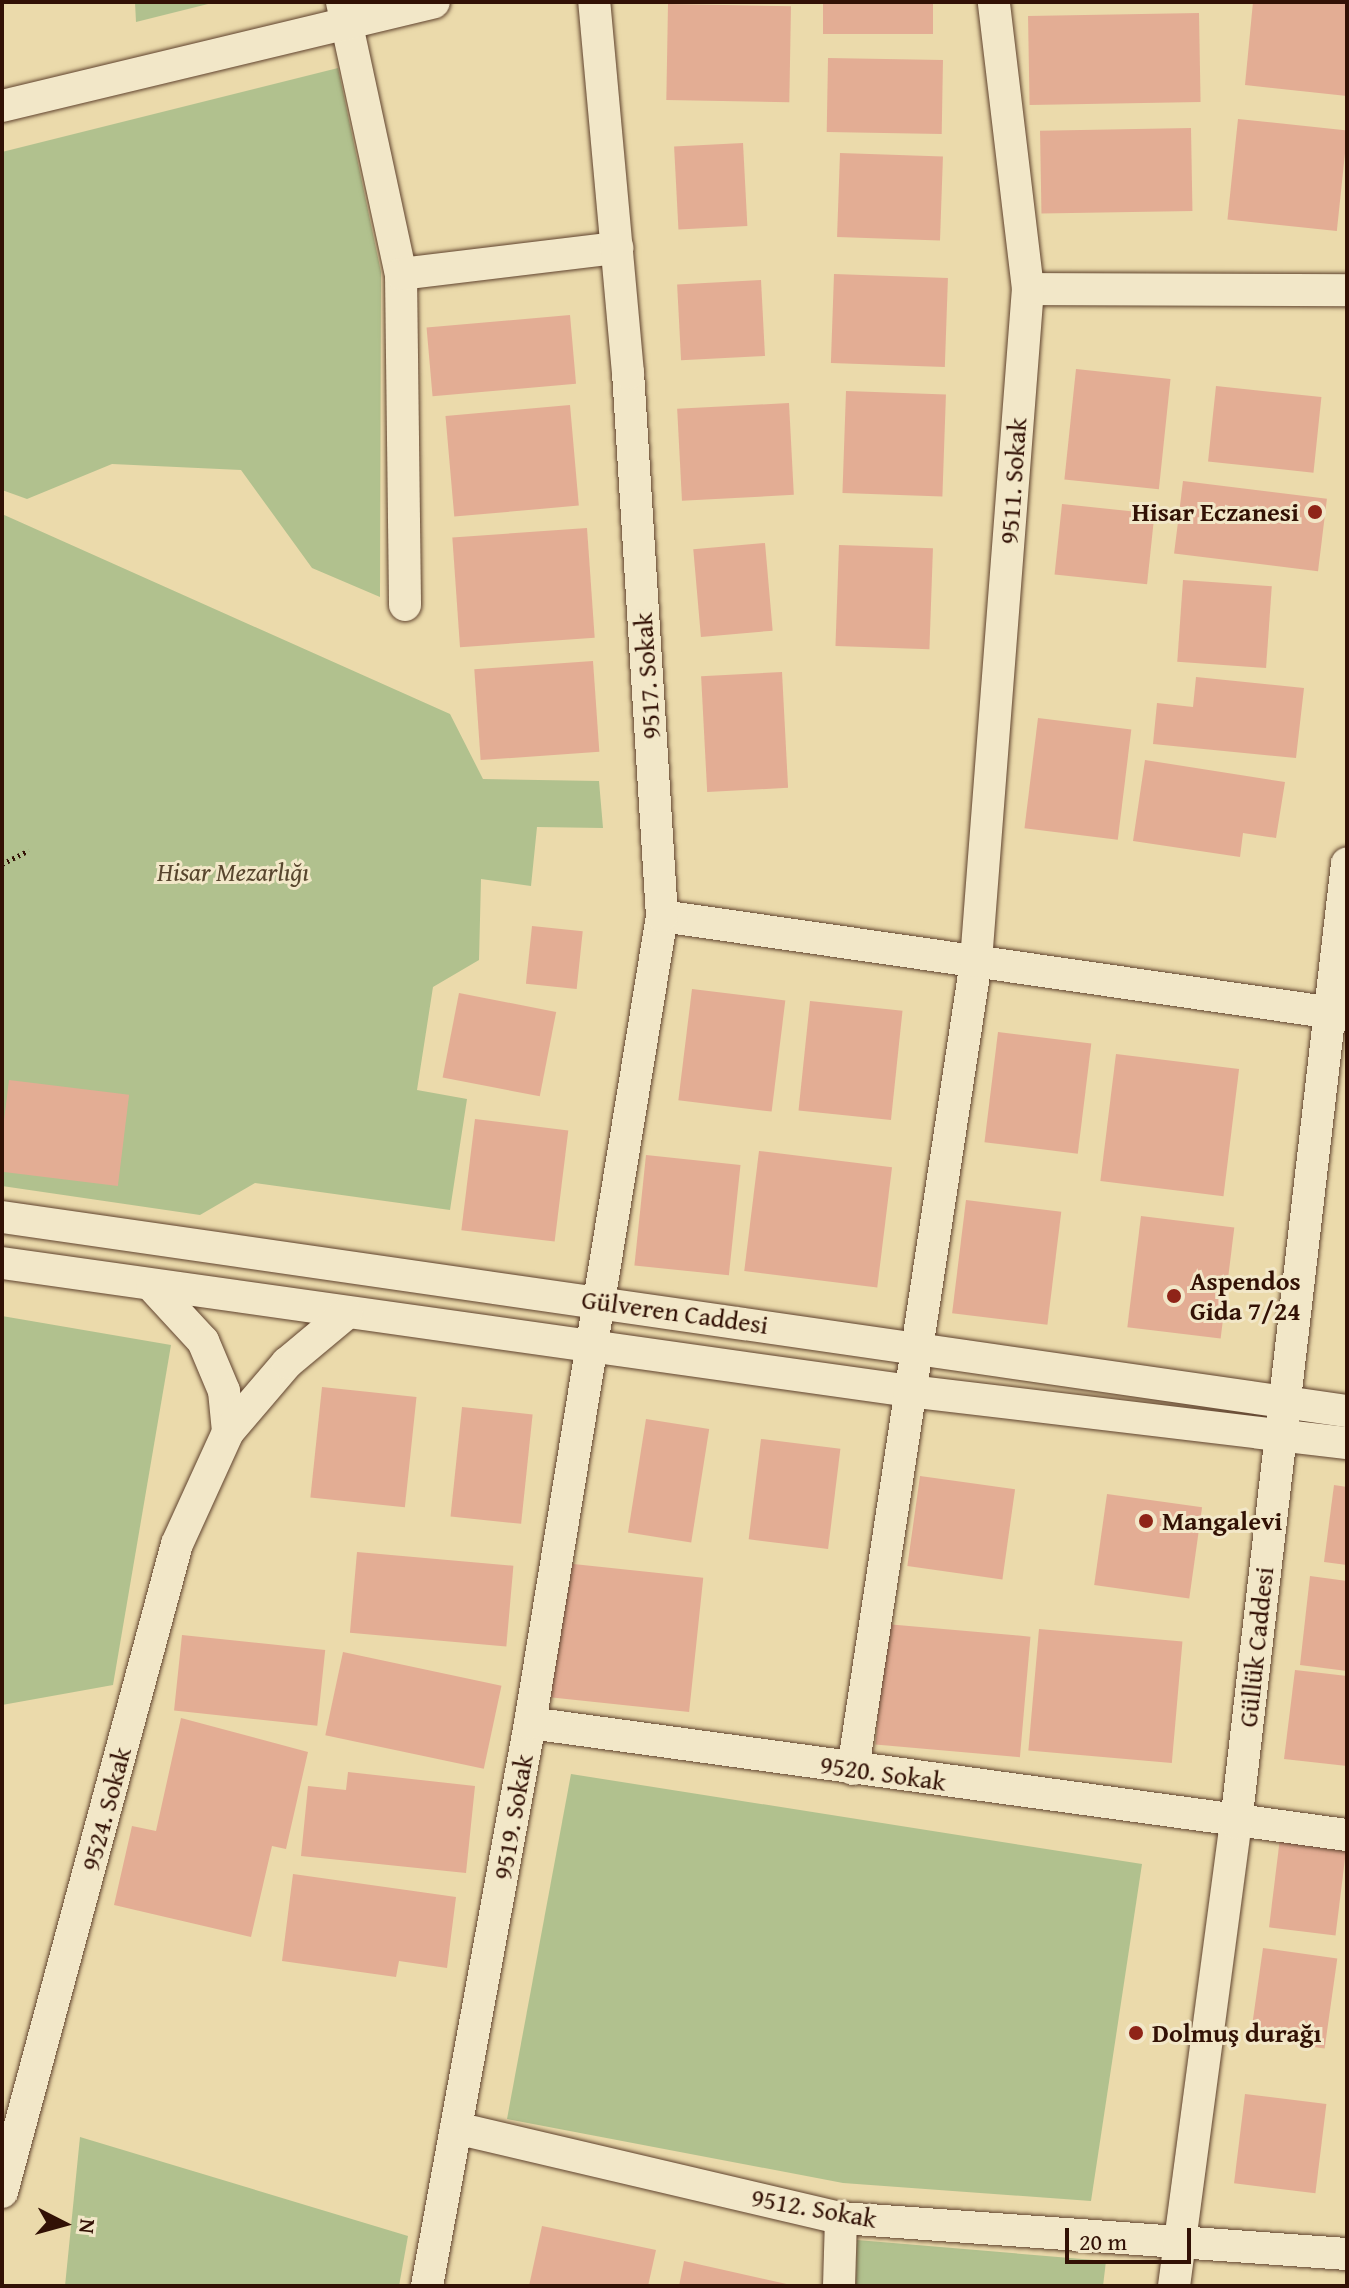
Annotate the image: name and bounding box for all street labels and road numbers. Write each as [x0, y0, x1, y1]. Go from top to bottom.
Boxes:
street label: 9511. Sokak [993, 417, 1033, 545]
street label: 9517. Sokak [627, 612, 667, 740]
street label: Gülveren Caddesi [580, 1283, 770, 1341]
street label: Güllük Caddesi [1232, 1565, 1280, 1729]
street label: 9524. Sokak [75, 1744, 137, 1874]
street label: 9520. Sokak [818, 1749, 948, 1797]
street label: 9519. Sokak [487, 1752, 539, 1882]
street label: 9512. Sokak [749, 2182, 879, 2234]

